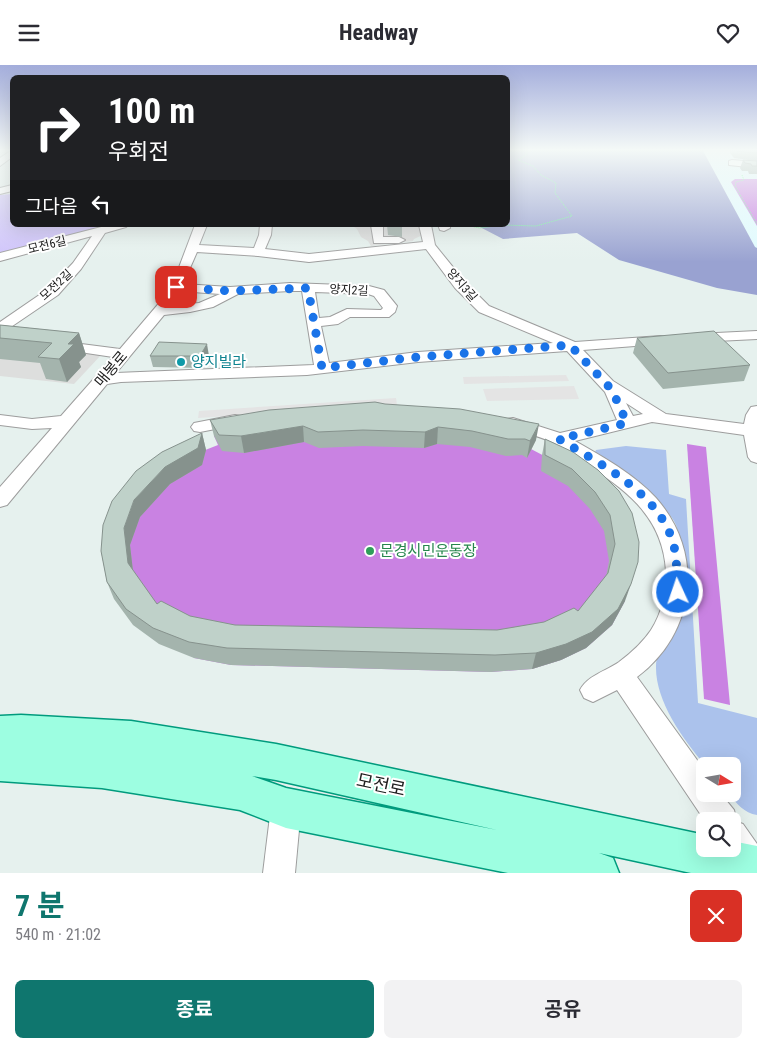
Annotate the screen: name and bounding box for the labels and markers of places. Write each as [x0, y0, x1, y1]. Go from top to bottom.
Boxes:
pin [155, 266, 197, 308]
place label: 양지빌라 [191, 353, 246, 371]
marker: 양지빌라 [175, 356, 187, 368]
place label: 문경시민운동장 [380, 542, 477, 560]
marker: 문경시민운동장 [364, 545, 376, 557]

